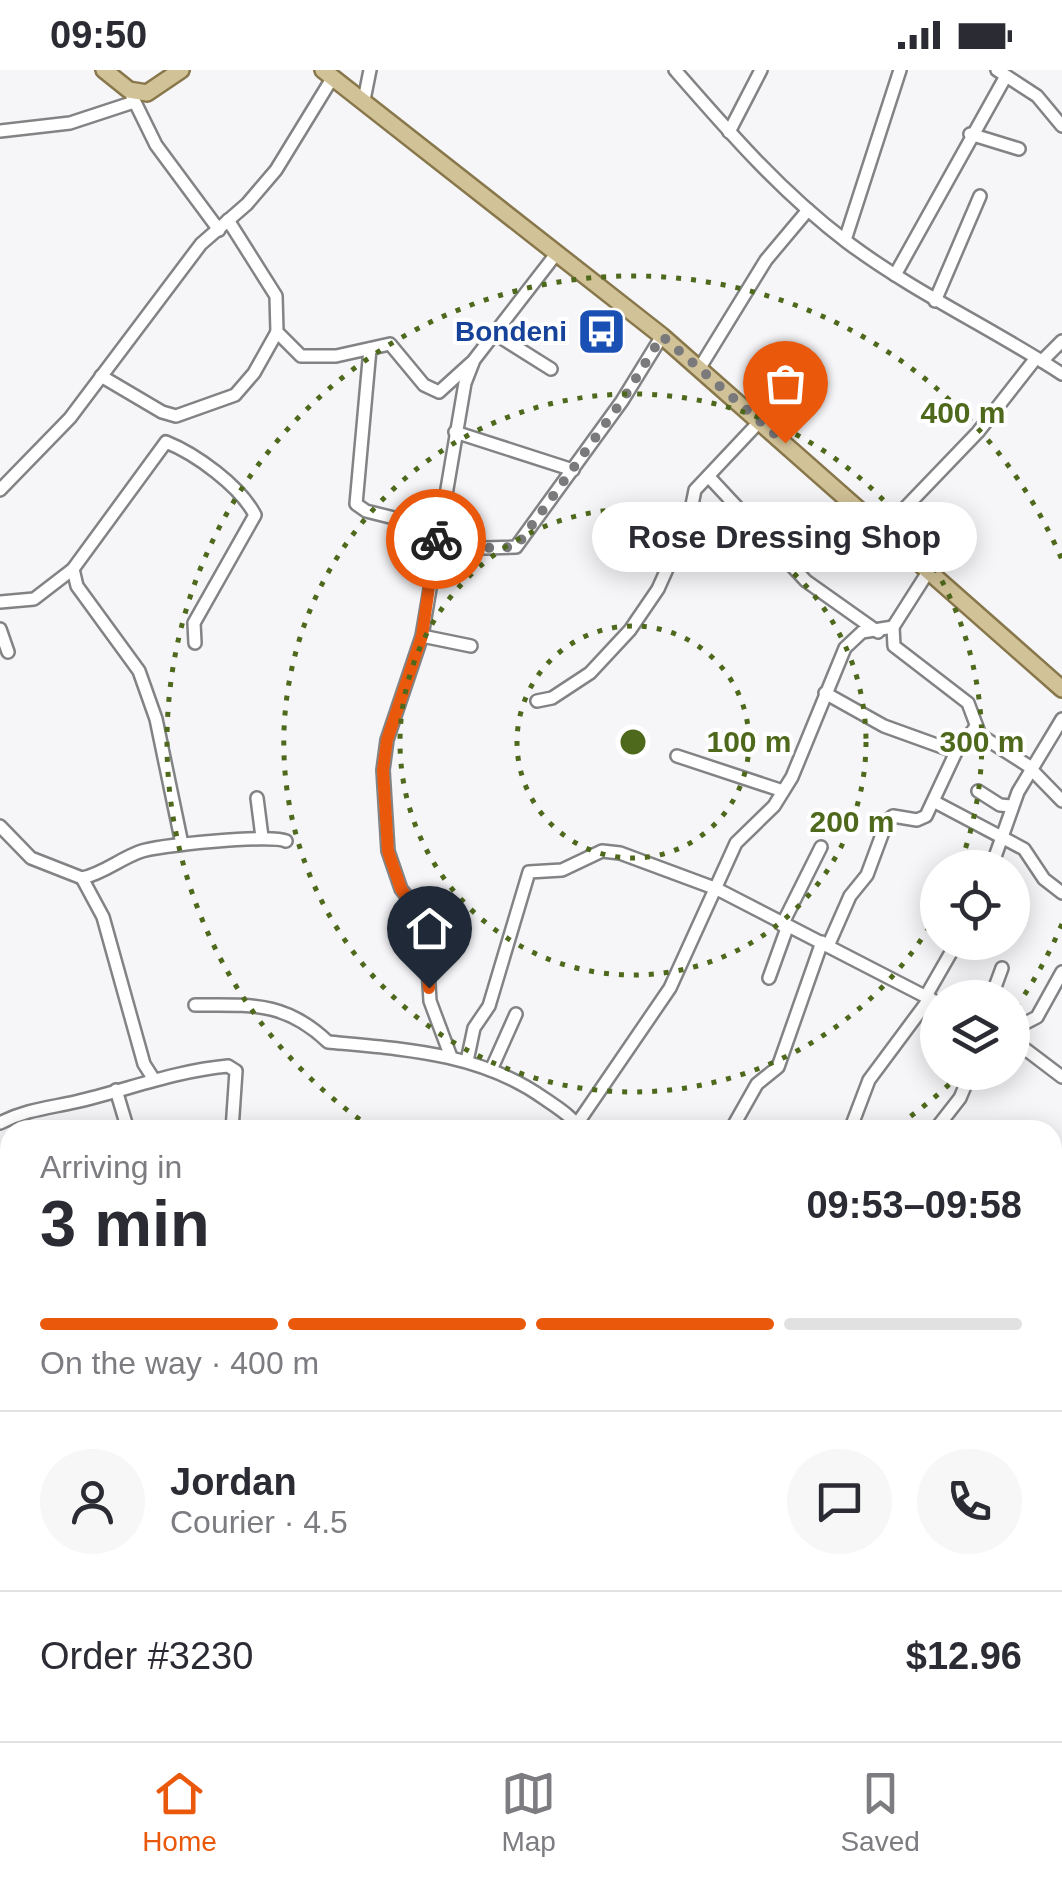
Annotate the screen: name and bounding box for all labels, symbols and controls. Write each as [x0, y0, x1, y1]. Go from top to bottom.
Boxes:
text: 09:50 [50, 14, 147, 56]
bus stop icon: Bondeni [576, 305, 628, 357]
place label: Bondeni [455, 316, 567, 347]
pin [743, 341, 828, 444]
icon: bag [758, 356, 813, 411]
text: 400 m [920, 396, 1006, 429]
courier [386, 489, 486, 589]
callout: Rose Dressing Shop [592, 503, 978, 573]
icon: bike [409, 512, 464, 567]
text: Rose Dressing Shop [628, 519, 941, 555]
centre of rings [615, 724, 651, 760]
text: 100 m [706, 725, 792, 758]
text: 300 m [939, 725, 1025, 758]
text: 200 m [809, 805, 895, 838]
map controls [920, 850, 1030, 1090]
button: locate [920, 850, 1030, 960]
pin [387, 886, 472, 989]
icon: home [402, 901, 457, 956]
button: layers [920, 980, 1030, 1090]
text: Arriving in [40, 1149, 182, 1185]
text: 09:53–09:58 [806, 1184, 1022, 1226]
text: 3 min [40, 1187, 210, 1260]
text: On the way · 400 m [40, 1345, 319, 1381]
button: person [40, 1449, 145, 1554]
button: chat [787, 1449, 892, 1554]
button: phone [917, 1449, 1022, 1554]
text: Jordan [170, 1461, 297, 1503]
text: Courier · 4.5 [170, 1504, 348, 1540]
text: Order #3230 [40, 1635, 253, 1677]
text: $12.96 [906, 1635, 1022, 1677]
tab: Home [142, 1766, 217, 1858]
tab: Map [501, 1766, 556, 1858]
tab: Saved [840, 1766, 920, 1858]

